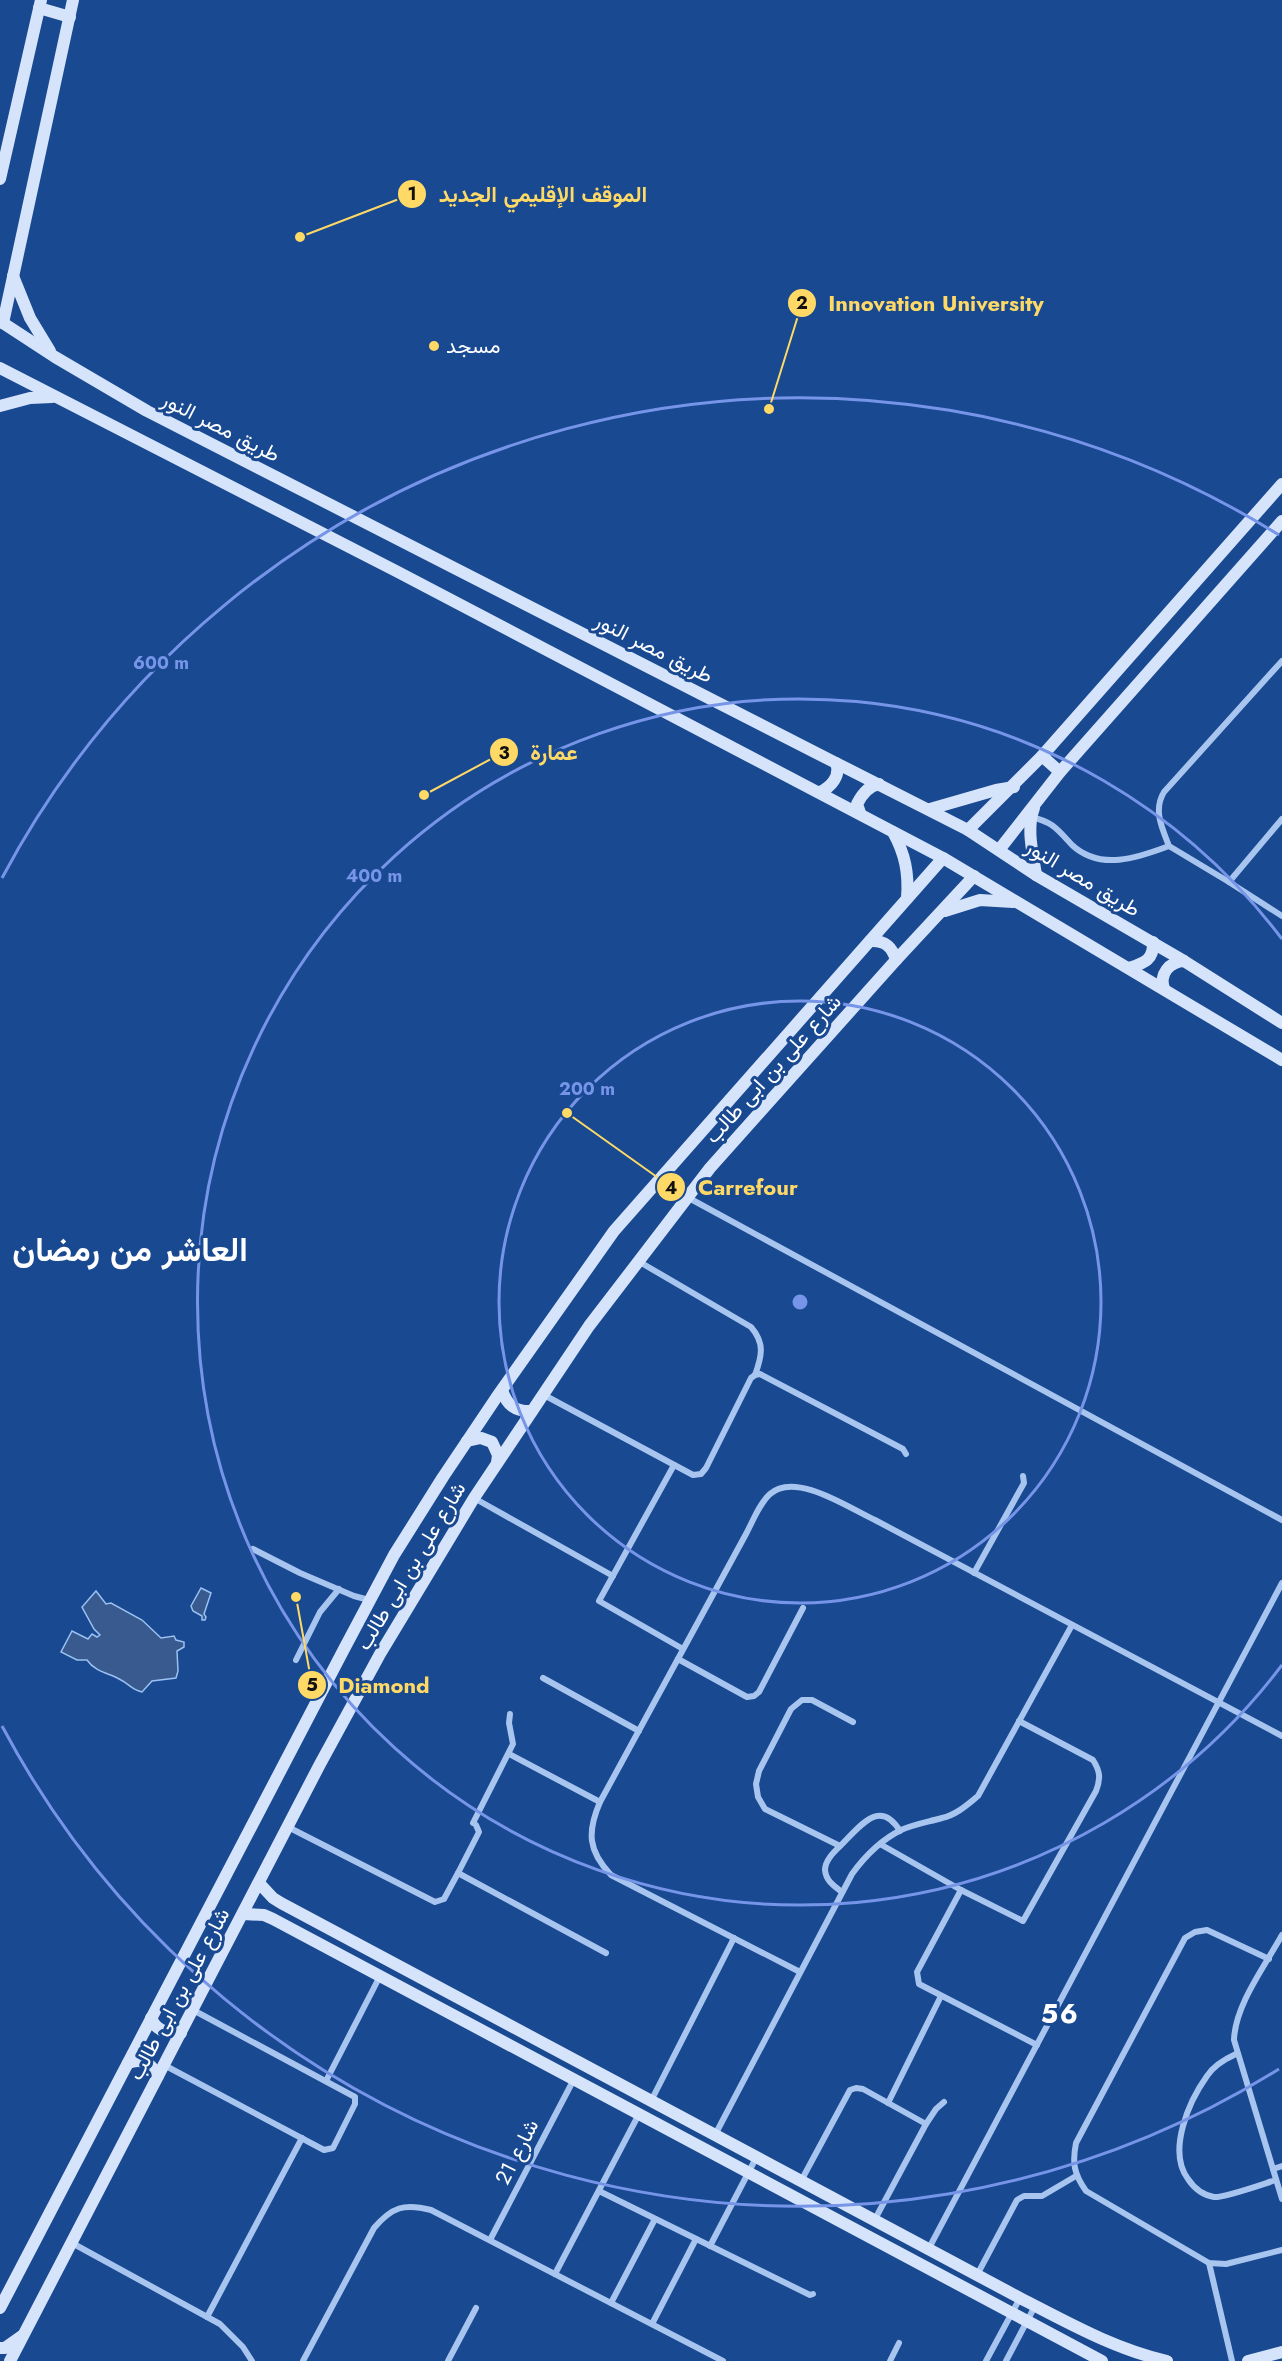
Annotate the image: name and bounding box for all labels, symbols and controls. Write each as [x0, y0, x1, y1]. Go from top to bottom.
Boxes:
callout: الموقف الإقليمي الجديد [397, 174, 660, 214]
text: الموقف الإقليمي الجديد [439, 178, 647, 213]
text: 1 [407, 181, 417, 207]
callout: Innovation University [787, 283, 1056, 323]
text: Innovation University [828, 287, 1044, 319]
text: 2 [796, 290, 808, 316]
place label: مسجد [446, 331, 500, 361]
marker: مسجد [427, 339, 441, 353]
street label: طريق مصر النور [156, 384, 285, 470]
street label: طريق مصر النور [589, 605, 718, 691]
text: 600 m [133, 650, 189, 676]
callout: عمارة [489, 732, 590, 772]
text: عمارة [530, 736, 578, 768]
text: 3 [498, 740, 510, 766]
street label: طريق مصر النور [1019, 831, 1146, 924]
text: 400 m [346, 863, 402, 889]
street label: شارع على بن ابى طالب [698, 988, 848, 1150]
text: 200 m [559, 1076, 615, 1102]
callout: Carrefour [656, 1167, 809, 1207]
text: Carrefour [698, 1171, 798, 1203]
text: 4 [665, 1175, 677, 1201]
district label: العاشر من رمضان [12, 1226, 248, 1273]
centre of rings [790, 1292, 810, 1312]
street label: شارع على بن ابى طالب [349, 1476, 473, 1656]
callout: Diamond [297, 1665, 442, 1705]
text: Diamond [338, 1669, 430, 1701]
text: 5 [306, 1672, 318, 1698]
street label: شارع على بن ابى طالب [121, 1902, 237, 2086]
district label: 56 [1041, 1994, 1079, 2033]
street label: شارع 21 [488, 2114, 546, 2190]

